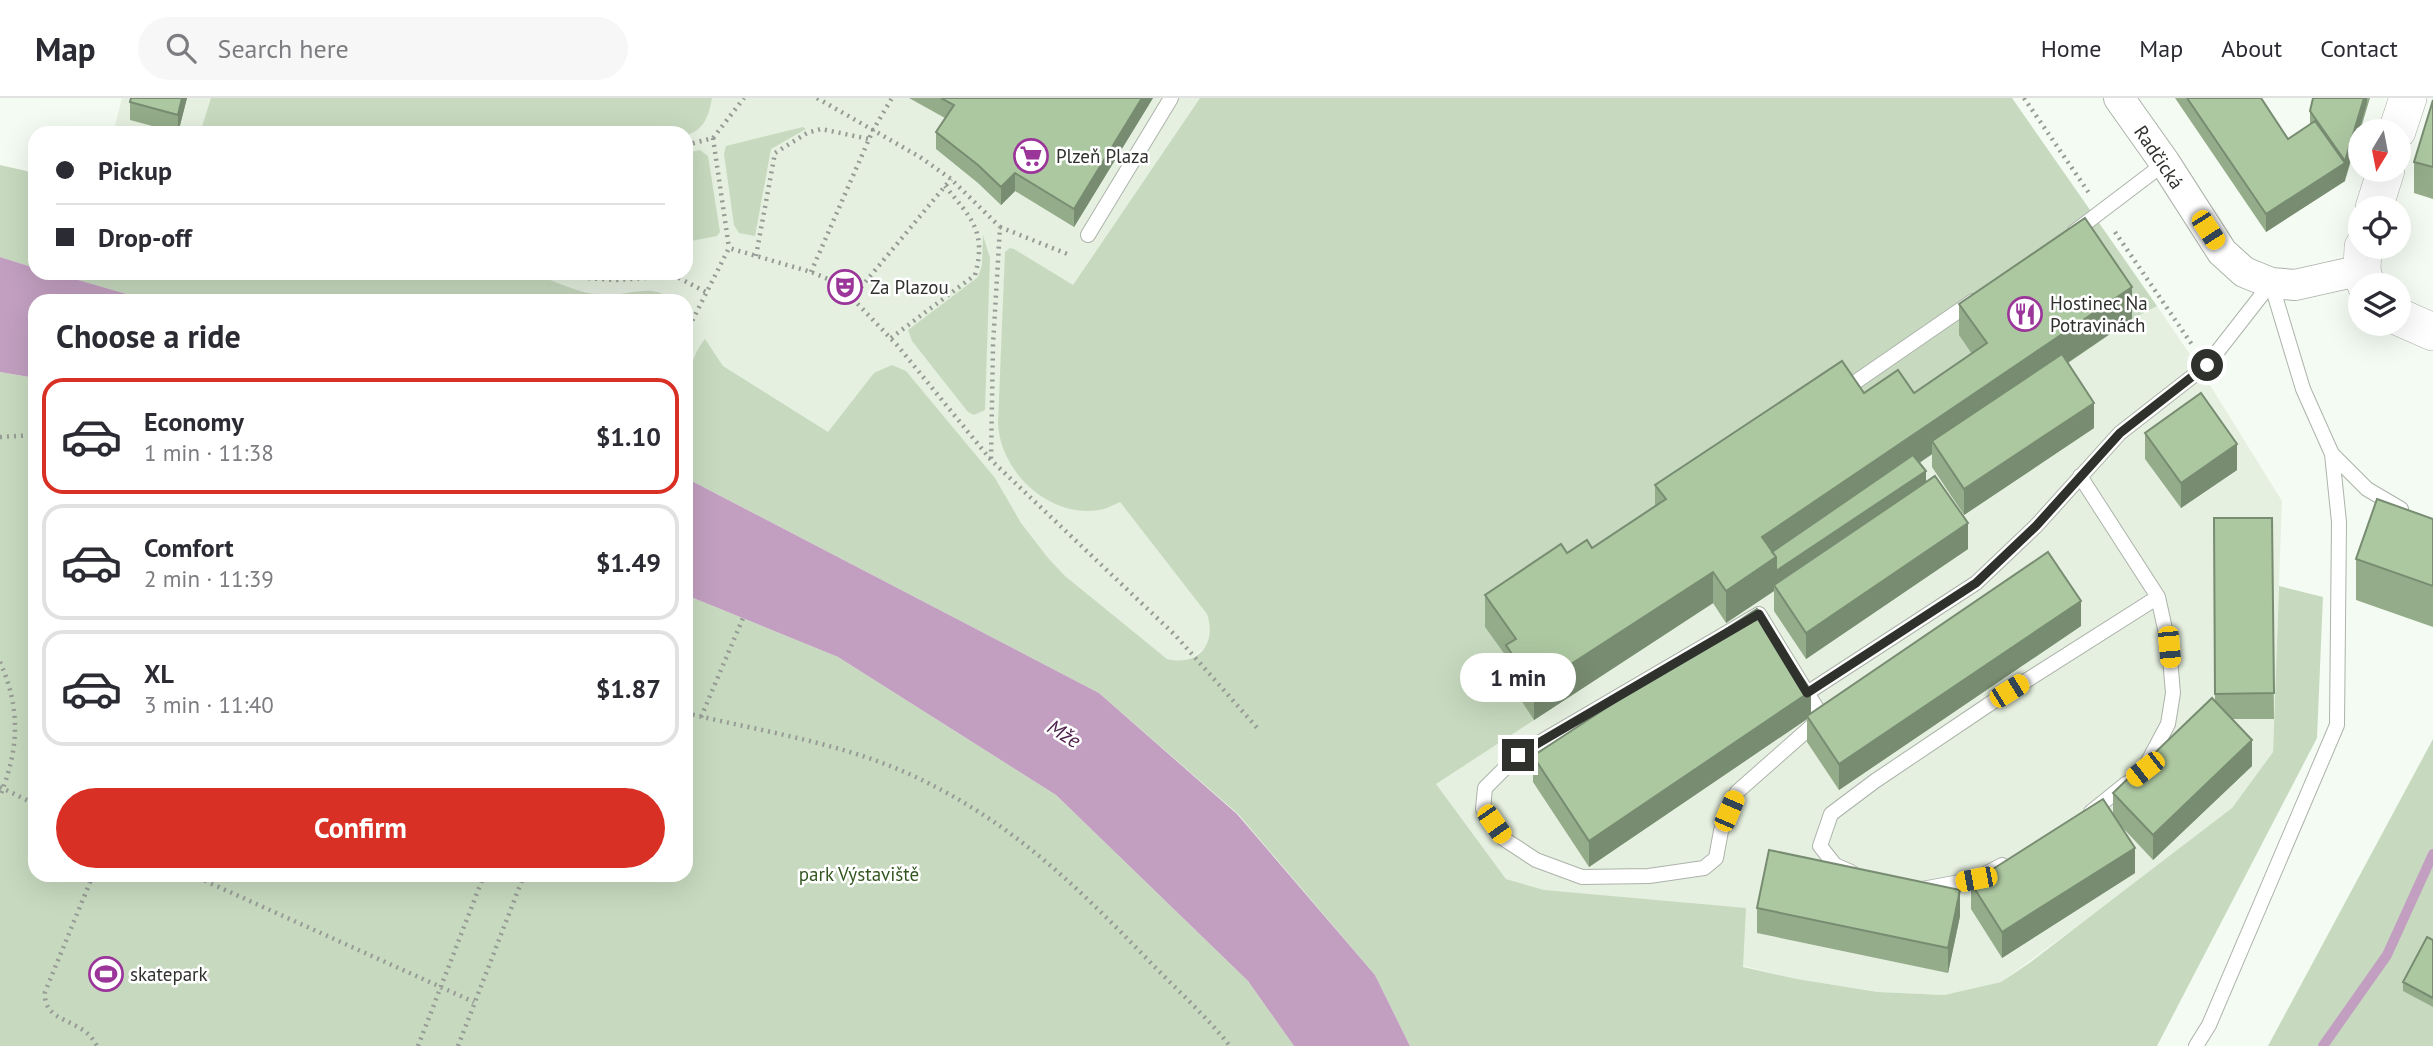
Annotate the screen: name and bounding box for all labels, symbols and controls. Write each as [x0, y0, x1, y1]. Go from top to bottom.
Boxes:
search box [138, 17, 628, 80]
text: Map [35, 27, 96, 70]
icon: search [162, 29, 200, 67]
text: Search here [218, 32, 349, 65]
text: Home [2041, 33, 2101, 64]
text: Map [2139, 33, 2183, 64]
text: About [2221, 33, 2282, 64]
text: Contact [2320, 33, 2398, 64]
north arrow [2348, 119, 2412, 182]
map controls [2348, 119, 2411, 336]
street label: Radčická [2129, 121, 2189, 193]
supermarket icon: Plzeň Plaza [1012, 137, 1050, 175]
place label: Plzeň Plaza [1056, 144, 1149, 168]
text: Pickup [98, 154, 172, 187]
button: locate [2348, 196, 2411, 259]
car [2188, 207, 2229, 253]
text: Drop-off [98, 221, 192, 254]
theatre icon: Za Plazou [826, 268, 864, 306]
button: layers [2348, 273, 2411, 336]
place label: Za Plazou [870, 275, 949, 299]
place label: Hostinec Na Potravinách [2050, 291, 2148, 337]
restaurant icon: Hostinec Na Potravinách [2006, 295, 2044, 333]
text: Choose a ride [56, 315, 241, 357]
route start [2191, 349, 2223, 381]
icon: car [60, 405, 123, 468]
text: Economy [144, 405, 244, 438]
text: $1.10 [596, 420, 661, 453]
text: 1 min · 11:38 [144, 438, 274, 467]
icon: car [60, 531, 123, 594]
text: Comfort [144, 531, 234, 564]
text: $1.49 [596, 546, 661, 579]
text: 2 min · 11:39 [144, 564, 274, 593]
car [2157, 625, 2182, 669]
callout: 1 min [1460, 654, 1576, 702]
icon: car [60, 657, 123, 720]
text: XL [144, 657, 174, 690]
text: 1 min [1490, 663, 1546, 692]
car [1986, 671, 2033, 711]
text: $1.87 [596, 672, 661, 705]
text: 3 min · 11:40 [144, 690, 274, 719]
water label: Mže [1043, 713, 1086, 754]
route end [1502, 739, 1534, 771]
car [2122, 748, 2169, 790]
button: Confirm [56, 788, 665, 868]
car [1712, 788, 1747, 834]
car [1474, 801, 1515, 847]
park label: park Výstaviště [799, 862, 919, 886]
car [1954, 865, 1999, 893]
sports icon: skatepark [87, 955, 125, 993]
place label: skatepark [130, 962, 208, 986]

